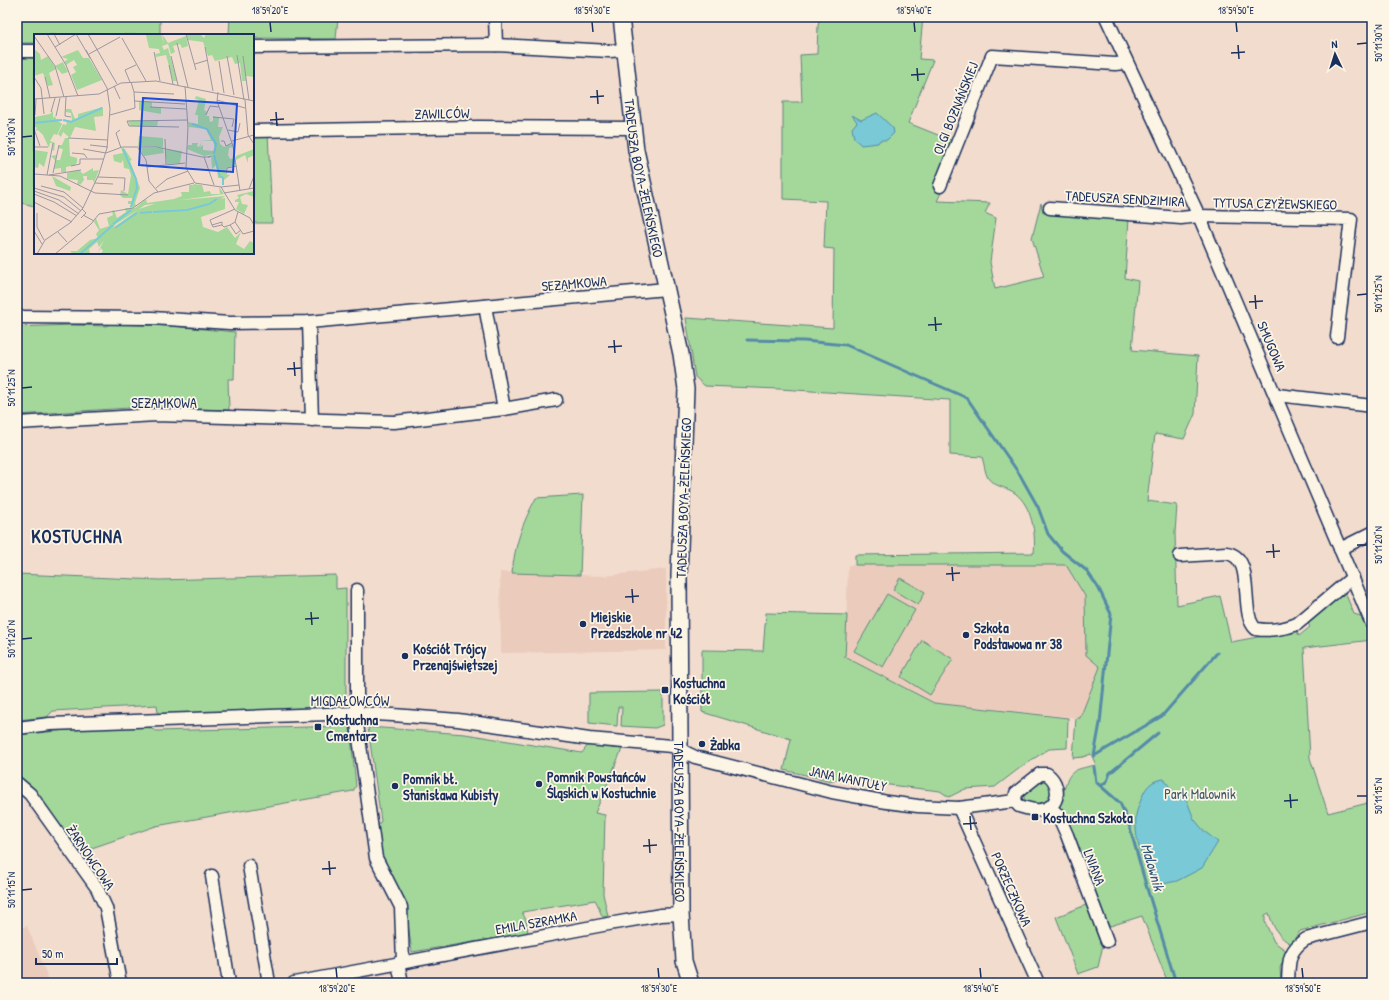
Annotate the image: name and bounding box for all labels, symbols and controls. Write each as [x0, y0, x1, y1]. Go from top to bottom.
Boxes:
text: 18°59'20"E [252, 4, 289, 17]
text: 18°59'30"E [574, 4, 611, 17]
text: 18°59'40"E [896, 4, 932, 17]
text: 18°59'50"E [1218, 4, 1255, 17]
text: 50°11'30"N [1372, 24, 1385, 62]
inset map [34, 34, 254, 254]
north arrow [1315, 34, 1355, 74]
text: N [1331, 37, 1338, 51]
street label: OLGI BOZNAŃSKIEJ [928, 59, 982, 157]
street label: TADEUSZA BOYA-ŻELEŃSKIEGO [621, 98, 669, 259]
street label: ZAWILCÓW [414, 103, 470, 123]
text: 50°11'30"N [5, 118, 18, 156]
street label: TADEUSZA SENDZIMIRA [1065, 185, 1185, 211]
street label: TYTUSA CZYŻEWSKIEGO [1213, 192, 1337, 214]
street label: SEZAMKOWA [541, 271, 608, 295]
text: 50°11'25"N [1372, 275, 1385, 313]
street label: SMUGOWA [1253, 318, 1291, 374]
text: 50°11'25"N [5, 369, 18, 407]
street label: SEZAMKOWA [131, 393, 197, 412]
street label: TADEUSZA BOYA-ŻELEŃSKIEGO [671, 417, 695, 579]
district label: KOSTUCHNA [31, 524, 123, 549]
text: 50°11'20"N [1372, 526, 1385, 564]
place label: Miejskie Przedszkole nr 42 [591, 607, 683, 642]
place label: Szkoła Podstawowa nr 38 [974, 618, 1062, 653]
marker: Miejskie Przedszkole nr 42 [578, 619, 588, 629]
text: 50°11'20"N [5, 620, 18, 658]
marker: Szkoła Podstawowa nr 38 [961, 630, 971, 640]
place label: Kościół Trójcy Przenajświętszej [413, 639, 497, 675]
marker: Kościół Trójcy Przenajświętszej [400, 651, 410, 661]
place label: Kostuchna Kościół [673, 673, 725, 708]
marker: Kostuchna Kościół [660, 685, 670, 695]
street label: MIGDAŁOWCÓW [311, 691, 390, 710]
place label: Kostuchna Cmentarz [326, 710, 378, 745]
marker: Kostuchna Cmentarz [313, 722, 323, 732]
place label: Żabka [710, 735, 740, 754]
marker: Żabka [697, 739, 707, 749]
street label: TADEUSZA BOYA-ŻELEŃSKIEGO [670, 741, 690, 903]
street label: JANA WANTUŁY [807, 760, 889, 796]
place label: Pomnik Powstańców Śląskich w Kostuchnie [547, 767, 657, 802]
place label: Pomnik bł. Stanisława Kubisty [403, 769, 499, 806]
text: 50°11'15"N [1372, 778, 1385, 814]
marker: Pomnik Powstańców Śląskich w Kostuchnie [534, 779, 544, 789]
marker: Pomnik bł. Stanisława Kubisty [390, 781, 400, 791]
park label: Park Malownik [1164, 784, 1236, 803]
place label: Kostuchna Szkoła [1043, 808, 1133, 827]
marker: Kostuchna Szkoła [1030, 812, 1040, 822]
street label: ŻARNOWCOWA [62, 821, 120, 894]
water label: Malownik [1136, 841, 1170, 895]
street label: LNIANA [1079, 846, 1111, 888]
street label: PORZECZKOWA [987, 849, 1037, 929]
text: 50°11'15"N [5, 872, 18, 908]
street label: EMILA SZRAMKA [494, 905, 578, 938]
scale bar [36, 940, 117, 966]
text: 50 m [42, 945, 63, 962]
text: 18°59'20"E [319, 982, 356, 995]
text: 18°59'30"E [641, 982, 678, 995]
text: 18°59'40"E [963, 982, 999, 995]
text: 18°59'50"E [1285, 982, 1322, 995]

